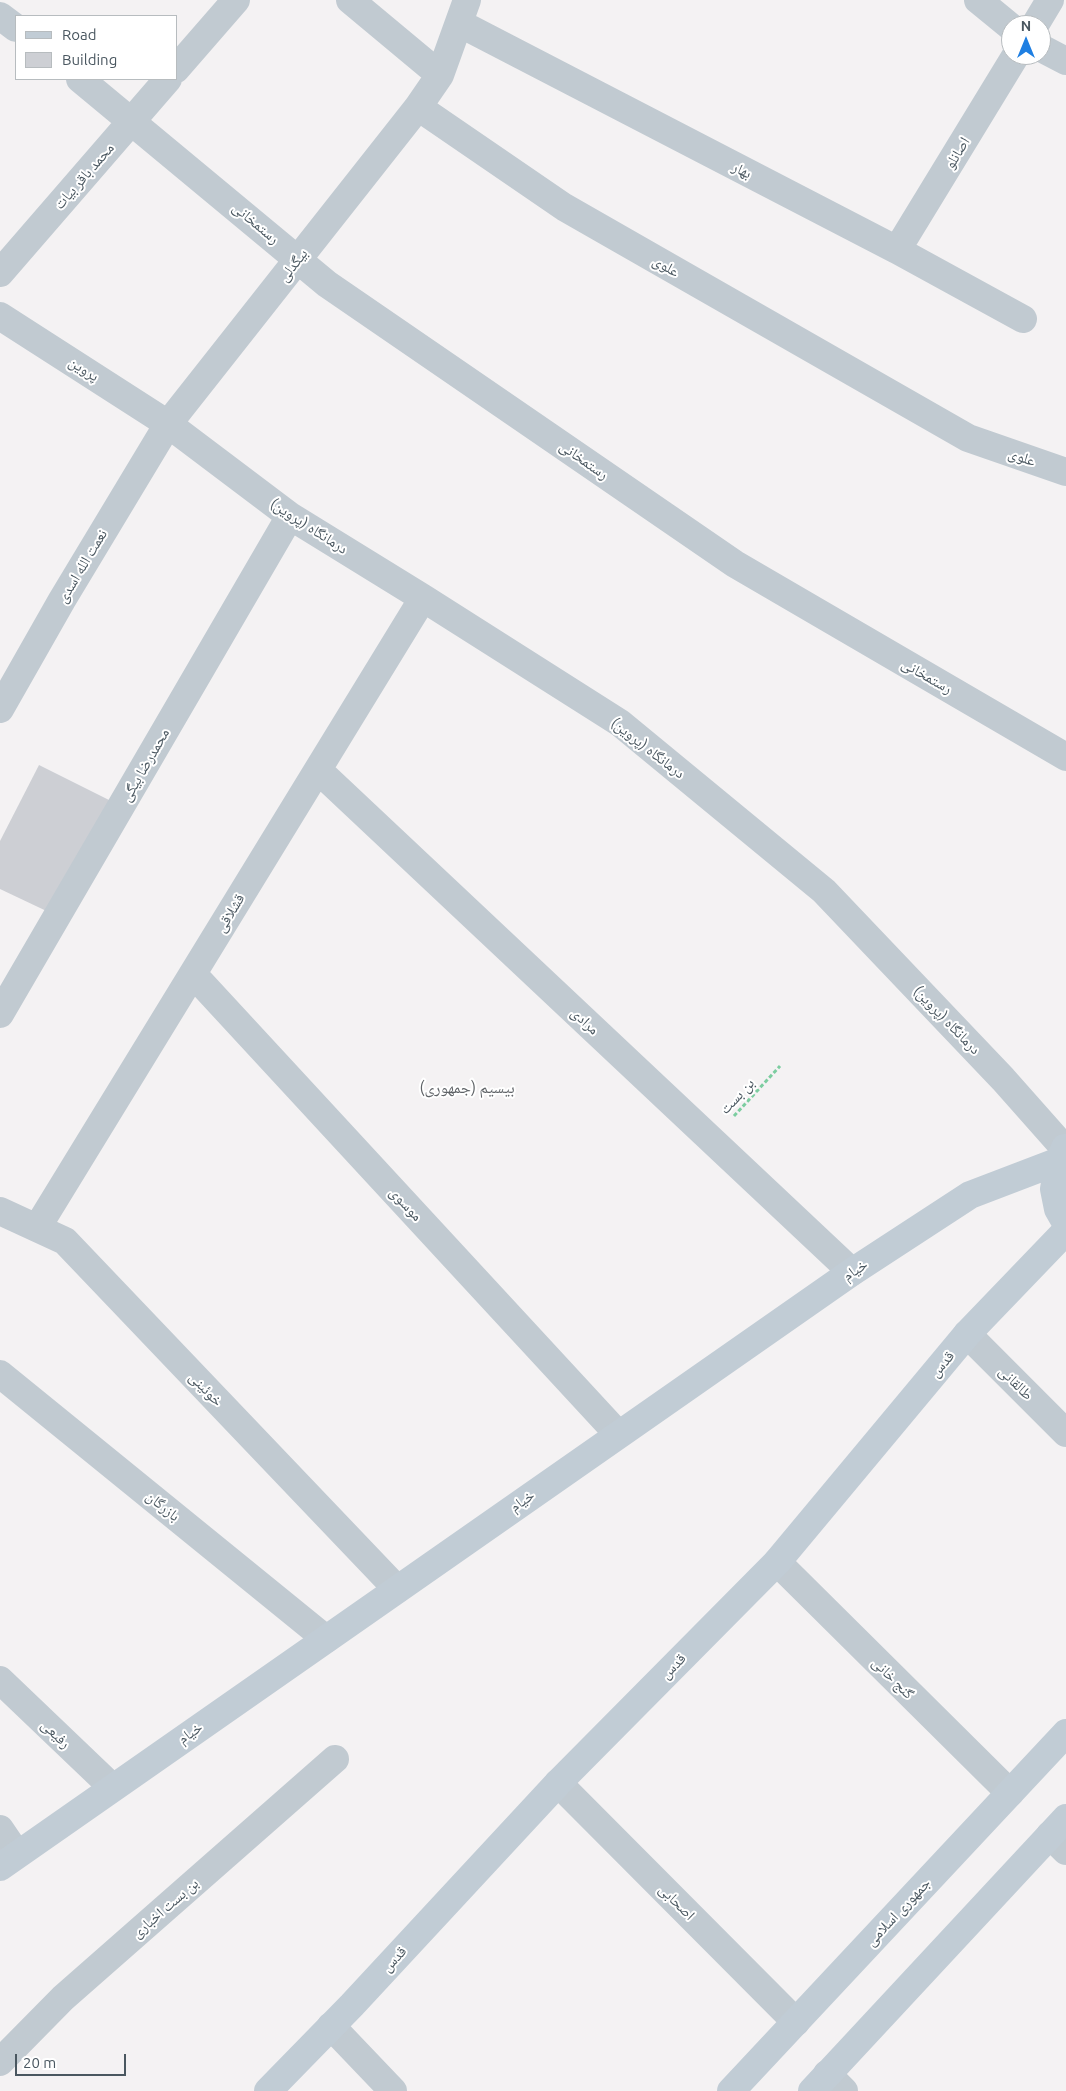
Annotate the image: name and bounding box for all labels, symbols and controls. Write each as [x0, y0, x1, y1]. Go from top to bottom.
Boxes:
legend [15, 15, 178, 80]
north arrow [1001, 15, 1051, 65]
text: N [1021, 18, 1031, 34]
text: Road [62, 26, 97, 43]
text: Building [62, 51, 117, 68]
street label: اصانلو [941, 134, 973, 172]
street label: محمد باقر بیات [50, 139, 118, 213]
street label: بهار [729, 158, 755, 182]
street label: رستمخانی [229, 198, 283, 248]
street label: بیگدلی [275, 245, 311, 285]
street label: علوی [650, 251, 682, 281]
street label: پروین [66, 353, 102, 385]
street label: رستمخانی [556, 437, 612, 483]
street label: علوی [1006, 444, 1038, 470]
street label: درمانگاه (پروین) [267, 494, 351, 558]
street label: نعمت الله اسدی [53, 526, 111, 606]
street label: رستمخانی [898, 654, 956, 698]
street label: درمانگاه (پروین) [608, 714, 688, 782]
street label: محمدرضا بیگی [117, 725, 173, 805]
street label: قشلاقی [211, 890, 249, 936]
street label: درمانگاه (پروین) [910, 982, 984, 1058]
street label: مرادی [567, 1004, 603, 1038]
street label: بن بست [716, 1074, 758, 1118]
district label: (بیسیم (جمهوری [419, 1078, 515, 1098]
street label: موسوی [386, 1183, 426, 1225]
street label: خیام [839, 1255, 871, 1285]
street label: قدس [926, 1347, 958, 1381]
street label: طالقانی [995, 1362, 1037, 1404]
street label: خوئینی [185, 1368, 227, 1410]
street label: خیام [506, 1486, 538, 1516]
street label: بازرگان [142, 1487, 184, 1525]
street label: قدس [657, 1650, 689, 1682]
street label: گنج خانی [868, 1653, 918, 1703]
street label: رفیعی [38, 1716, 74, 1752]
street label: خیام [174, 1718, 206, 1748]
street label: بن بست اخباری [128, 1874, 202, 1942]
street label: جمهوری اسلامی [862, 1874, 934, 1950]
street label: اصحابی [655, 1880, 699, 1924]
street label: قدس [378, 1942, 410, 1976]
scale bar [18, 2044, 129, 2076]
text: 20 m [23, 2054, 56, 2071]

